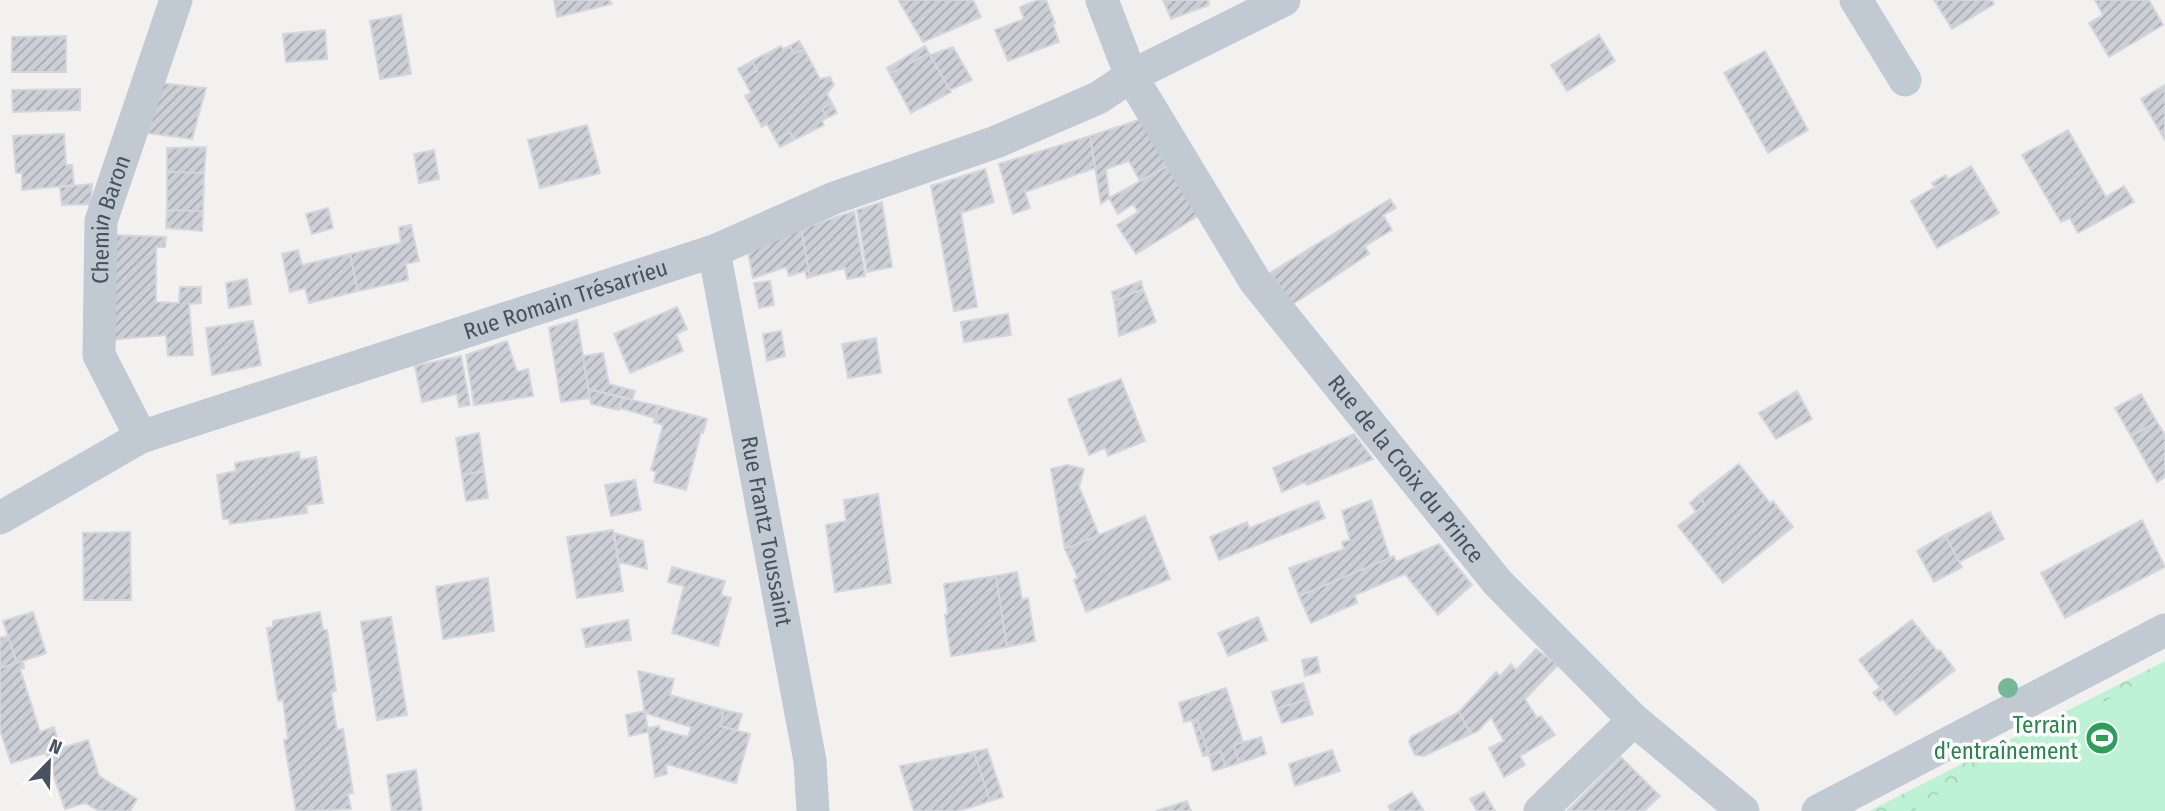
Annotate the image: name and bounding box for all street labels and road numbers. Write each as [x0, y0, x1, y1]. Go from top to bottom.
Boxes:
street label: Chemin Baron [86, 152, 136, 284]
street label: Rue Romain Trésarrieu [460, 253, 671, 345]
street label: Rue de la Croix du Prince [1322, 369, 1490, 568]
street label: Rue Frantz Toussaint [735, 434, 798, 629]

